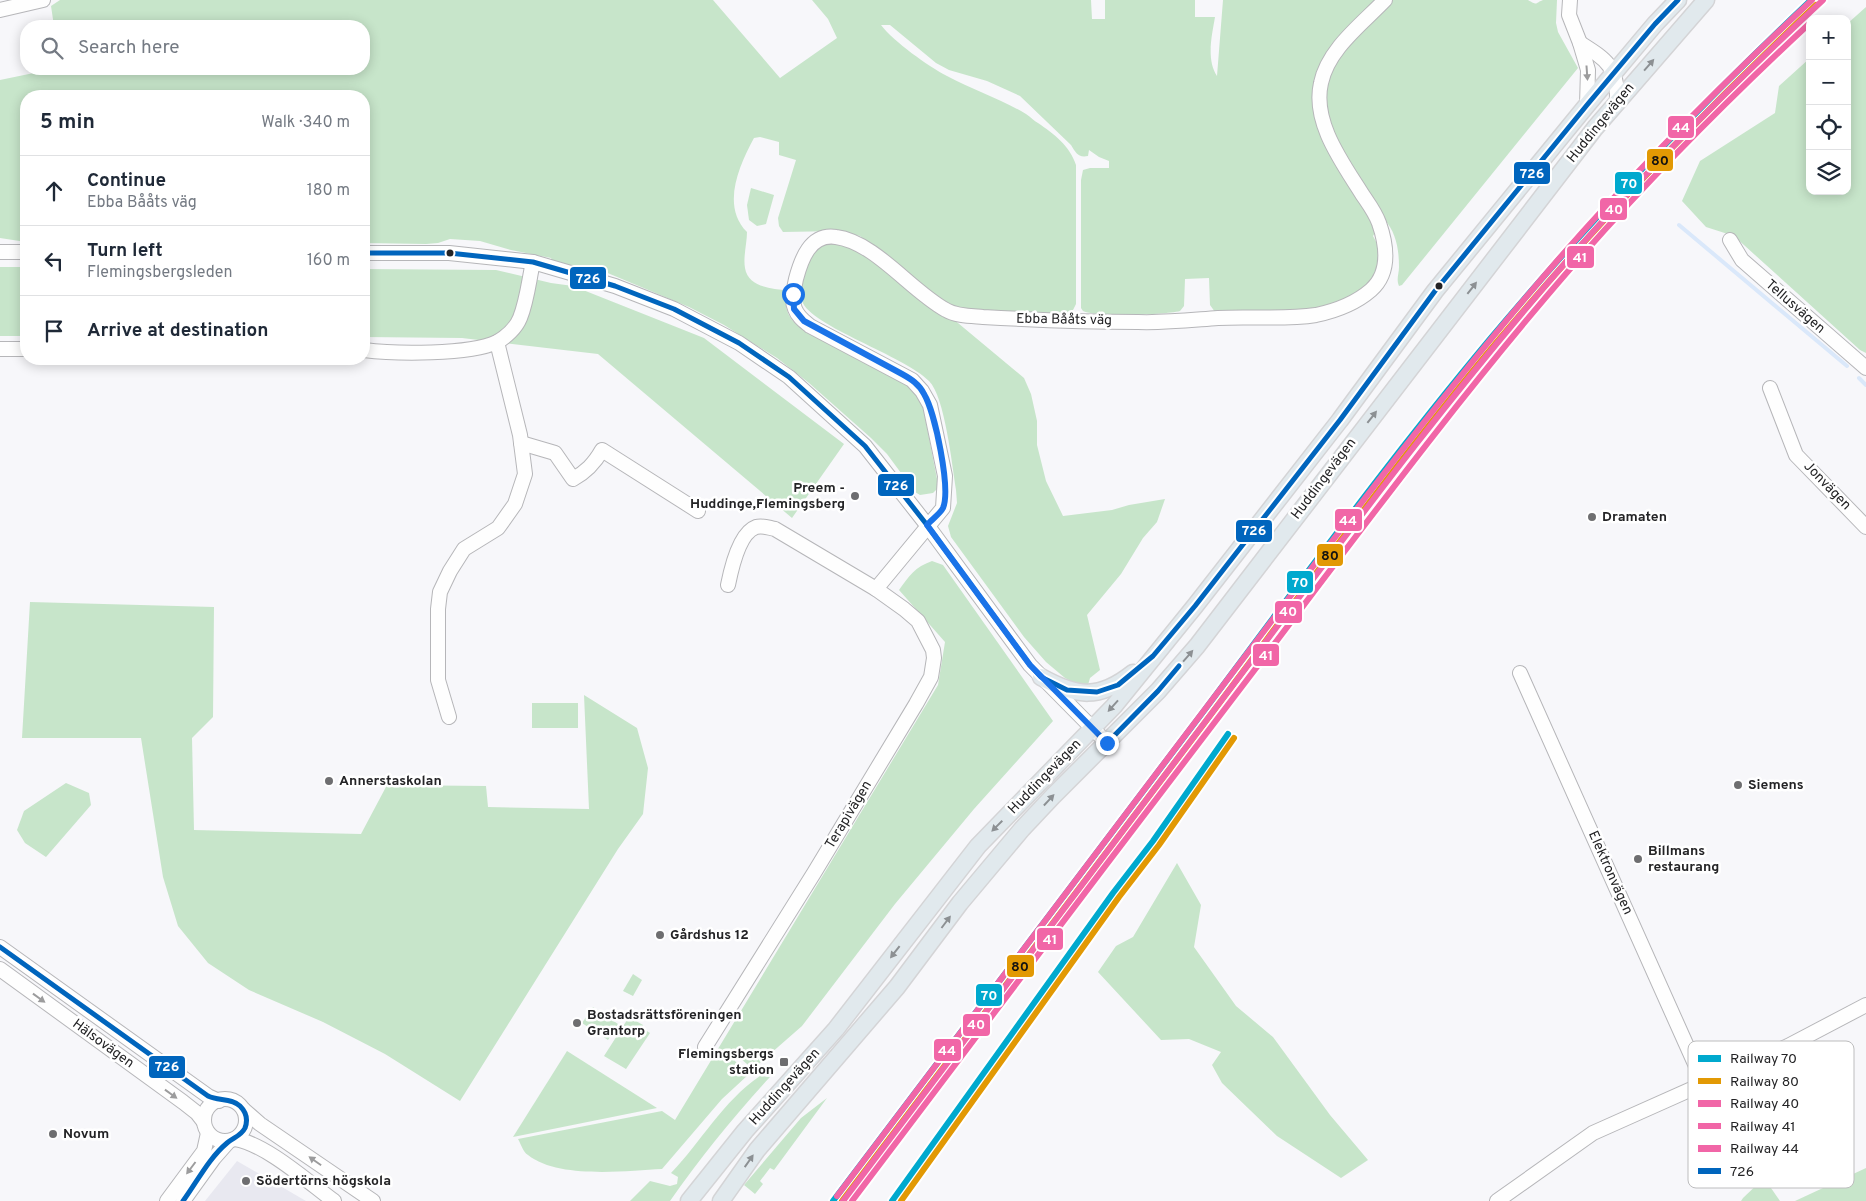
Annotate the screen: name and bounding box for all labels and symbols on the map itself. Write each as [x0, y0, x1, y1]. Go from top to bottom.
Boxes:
one-way arrow [1644, 58, 1655, 71]
one-way arrow [1583, 66, 1591, 82]
street label: Huddingevägen [1564, 80, 1638, 166]
line badge: 44 [1667, 115, 1695, 139]
text: 44 [1672, 120, 1690, 137]
line badge: 80 [1646, 148, 1674, 172]
text: 80 [1651, 153, 1669, 170]
line badge: 726 [1513, 161, 1551, 185]
text: 726 [1520, 166, 1544, 183]
line badge: 70 [1614, 171, 1643, 195]
text: 70 [1621, 176, 1637, 193]
line badge: 40 [1599, 197, 1628, 221]
text: 40 [1605, 202, 1623, 219]
line badge: 41 [1566, 245, 1595, 269]
unlabelled marker [445, 248, 455, 258]
text: 41 [1573, 250, 1587, 267]
line badge: 726 [569, 266, 607, 290]
text: 726 [576, 271, 600, 288]
street label: Tellusvägen [1762, 276, 1828, 338]
unlabelled marker [1434, 281, 1444, 291]
one-way arrow [1466, 282, 1477, 295]
route start [782, 283, 805, 306]
street label: Ebba Bååts väg [1016, 311, 1112, 329]
one-way arrow [1367, 410, 1377, 424]
street label: Huddingevägen [1288, 435, 1360, 523]
street label: Jonvägen [1800, 458, 1854, 514]
line badge: 726 [877, 473, 915, 497]
text: 726 [884, 478, 908, 495]
place label: Preem - Huddinge,Flemingsberg [690, 480, 845, 513]
marker: Preem - Huddinge,Flemingsberg [849, 490, 861, 502]
line badge: 44 [1334, 508, 1363, 532]
place label: Dramaten [1602, 509, 1667, 526]
marker: Dramaten [1586, 511, 1598, 523]
text: 44 [1339, 513, 1357, 530]
line badge: 726 [1235, 519, 1273, 543]
text: 726 [1242, 523, 1266, 540]
line badge: 80 [1316, 543, 1344, 567]
text: 80 [1321, 548, 1339, 565]
line badge: 70 [1286, 570, 1314, 594]
text: 70 [1292, 575, 1308, 592]
line badge: 40 [1274, 600, 1303, 624]
text: 40 [1279, 604, 1297, 621]
line badge: 41 [1252, 643, 1280, 667]
text: 41 [1259, 648, 1273, 665]
one-way arrow [1182, 650, 1193, 663]
one-way arrow [1107, 700, 1118, 713]
route end [1096, 732, 1119, 755]
street label: Huddingevägen [1005, 736, 1085, 818]
place label: Annerstaskolan [339, 773, 442, 790]
marker: Annerstaskolan [323, 775, 335, 787]
place label: Siemens [1748, 777, 1804, 794]
street label: Terapivägen [822, 778, 876, 852]
marker: Siemens [1732, 779, 1744, 791]
one-way arrow [1043, 794, 1055, 806]
one-way arrow [991, 820, 1003, 832]
street label: Elektronvägen [1584, 828, 1636, 918]
place label: Billmans restaurang [1648, 843, 1719, 876]
marker: Billmans restaurang [1632, 853, 1644, 865]
one-way arrow [940, 916, 951, 929]
place label: Gårdshus 12 [670, 927, 749, 944]
line badge: 41 [1036, 927, 1064, 951]
marker: Gårdshus 12 [654, 929, 666, 941]
text: 41 [1043, 932, 1057, 949]
one-way arrow [890, 946, 901, 959]
line badge: 80 [1006, 954, 1035, 978]
text: 80 [1011, 959, 1029, 976]
line badge: 70 [975, 983, 1003, 1007]
text: 70 [981, 988, 997, 1005]
one-way arrow [33, 993, 46, 1003]
place label: Bostadsrättsföreningen Grantorp [587, 1007, 742, 1040]
line badge: 40 [962, 1013, 991, 1037]
street label: Hälsovägen [69, 1016, 137, 1072]
marker: Bostadsrättsföreningen Grantorp [571, 1017, 583, 1029]
text: 40 [967, 1017, 985, 1034]
line badge: 44 [933, 1038, 962, 1062]
legend [1688, 1041, 1854, 1188]
text: 44 [938, 1043, 956, 1060]
street label: Huddingevägen [746, 1045, 824, 1129]
place label: Flemingsbergs station [678, 1046, 774, 1079]
text: Railway 70 [1730, 1051, 1797, 1068]
line badge: 726 [148, 1055, 186, 1079]
marker: Flemingsbergs station [778, 1056, 790, 1068]
text: 726 [155, 1059, 179, 1076]
text: Railway 80 [1730, 1074, 1799, 1091]
one-way arrow [164, 1088, 177, 1099]
text: Railway 40 [1730, 1096, 1799, 1113]
text: Railway 41 [1730, 1119, 1796, 1136]
place label: Novum [63, 1126, 109, 1143]
marker: Novum [47, 1128, 59, 1140]
text: Railway 44 [1730, 1141, 1799, 1158]
one-way arrow [744, 1154, 754, 1168]
one-way arrow [308, 1156, 322, 1166]
one-way arrow [186, 1161, 197, 1174]
text: 726 [1730, 1164, 1754, 1181]
place label: Södertörns högskola [256, 1173, 391, 1190]
marker: Södertörns högskola [240, 1175, 252, 1187]

